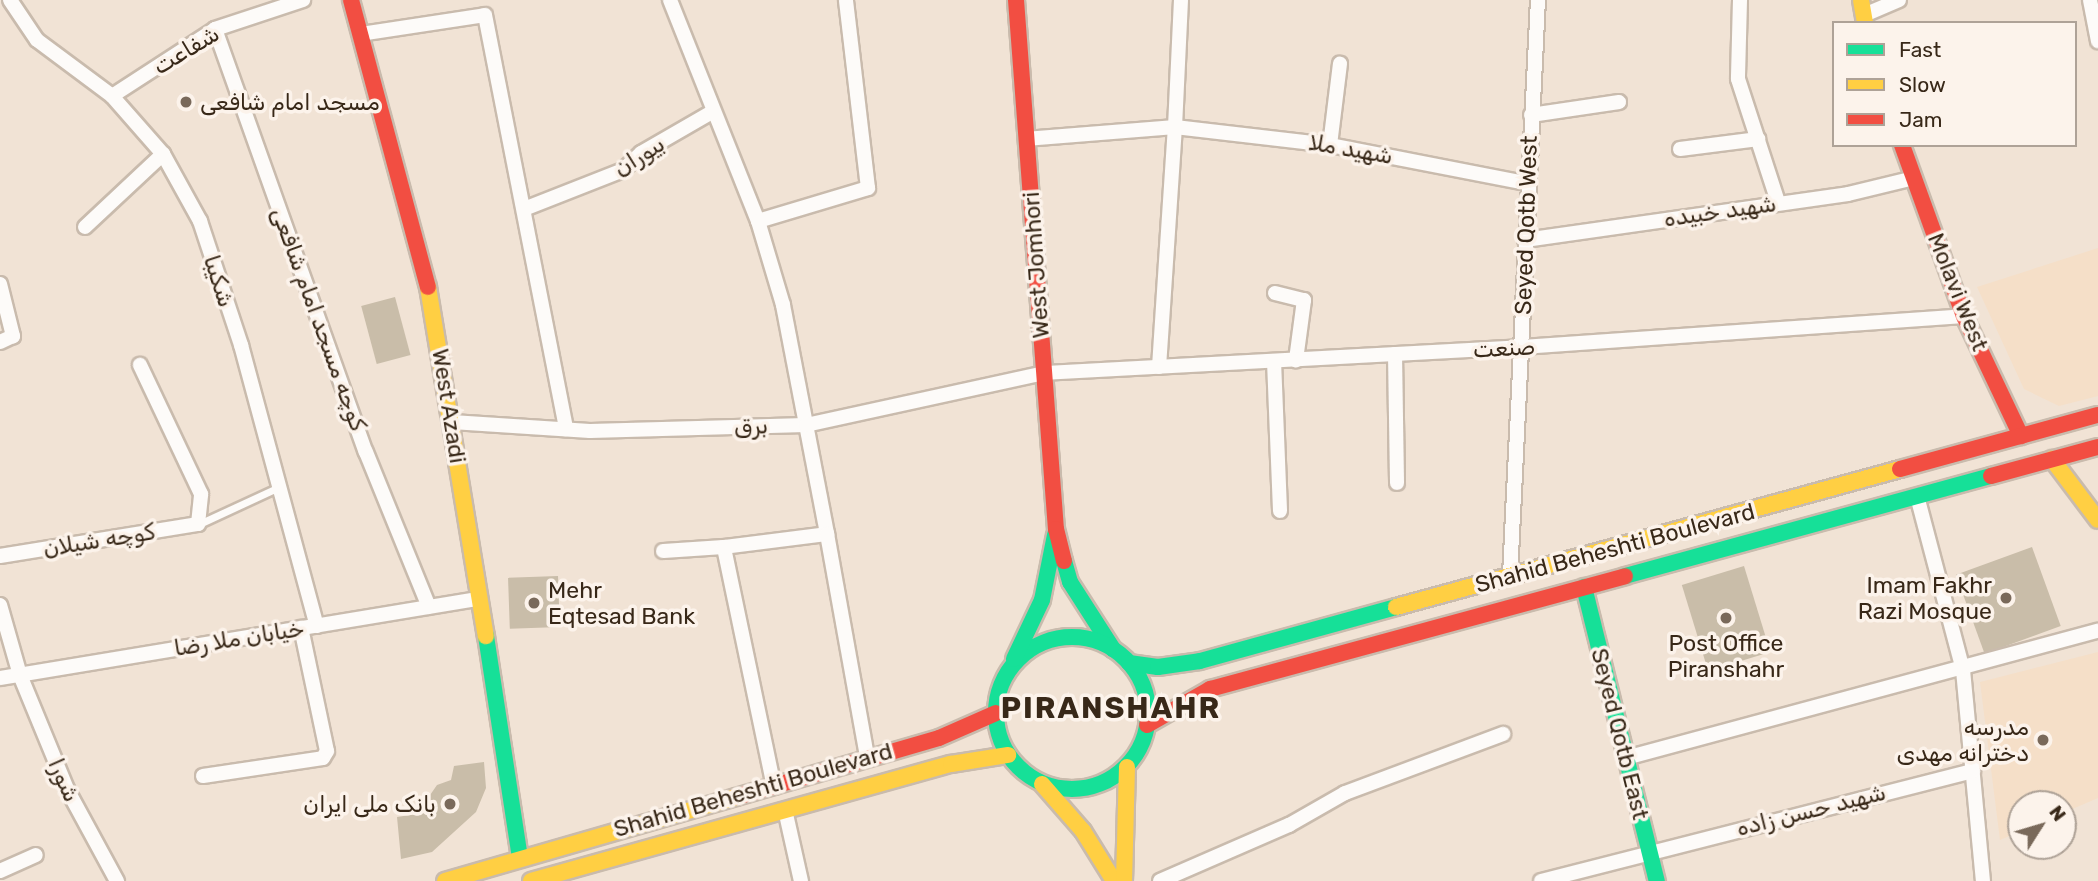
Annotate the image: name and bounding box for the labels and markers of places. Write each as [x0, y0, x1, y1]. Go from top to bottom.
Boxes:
place label: مسجد امام شافعی [200, 88, 380, 116]
marker: مسجد امام شافعی [178, 94, 194, 110]
place label: Imam Fakhr Razi Mosque [1858, 571, 1992, 625]
place label: Mehr Eqtesad Bank [548, 576, 695, 630]
marker: Imam Fakhr Razi Mosque [1998, 590, 2014, 606]
marker: Mehr Eqtesad Bank [526, 595, 542, 611]
marker: Post Office Piranshahr [1718, 610, 1734, 626]
place label: Post Office Piranshahr [1668, 629, 1784, 683]
place label: مدرسه دخترانه مهدی [1896, 713, 2029, 767]
marker: مدرسه دخترانه مهدی [2035, 732, 2051, 748]
place label: بانک ملی ایران [303, 790, 436, 818]
marker: بانک ملی ایران [442, 796, 458, 812]

